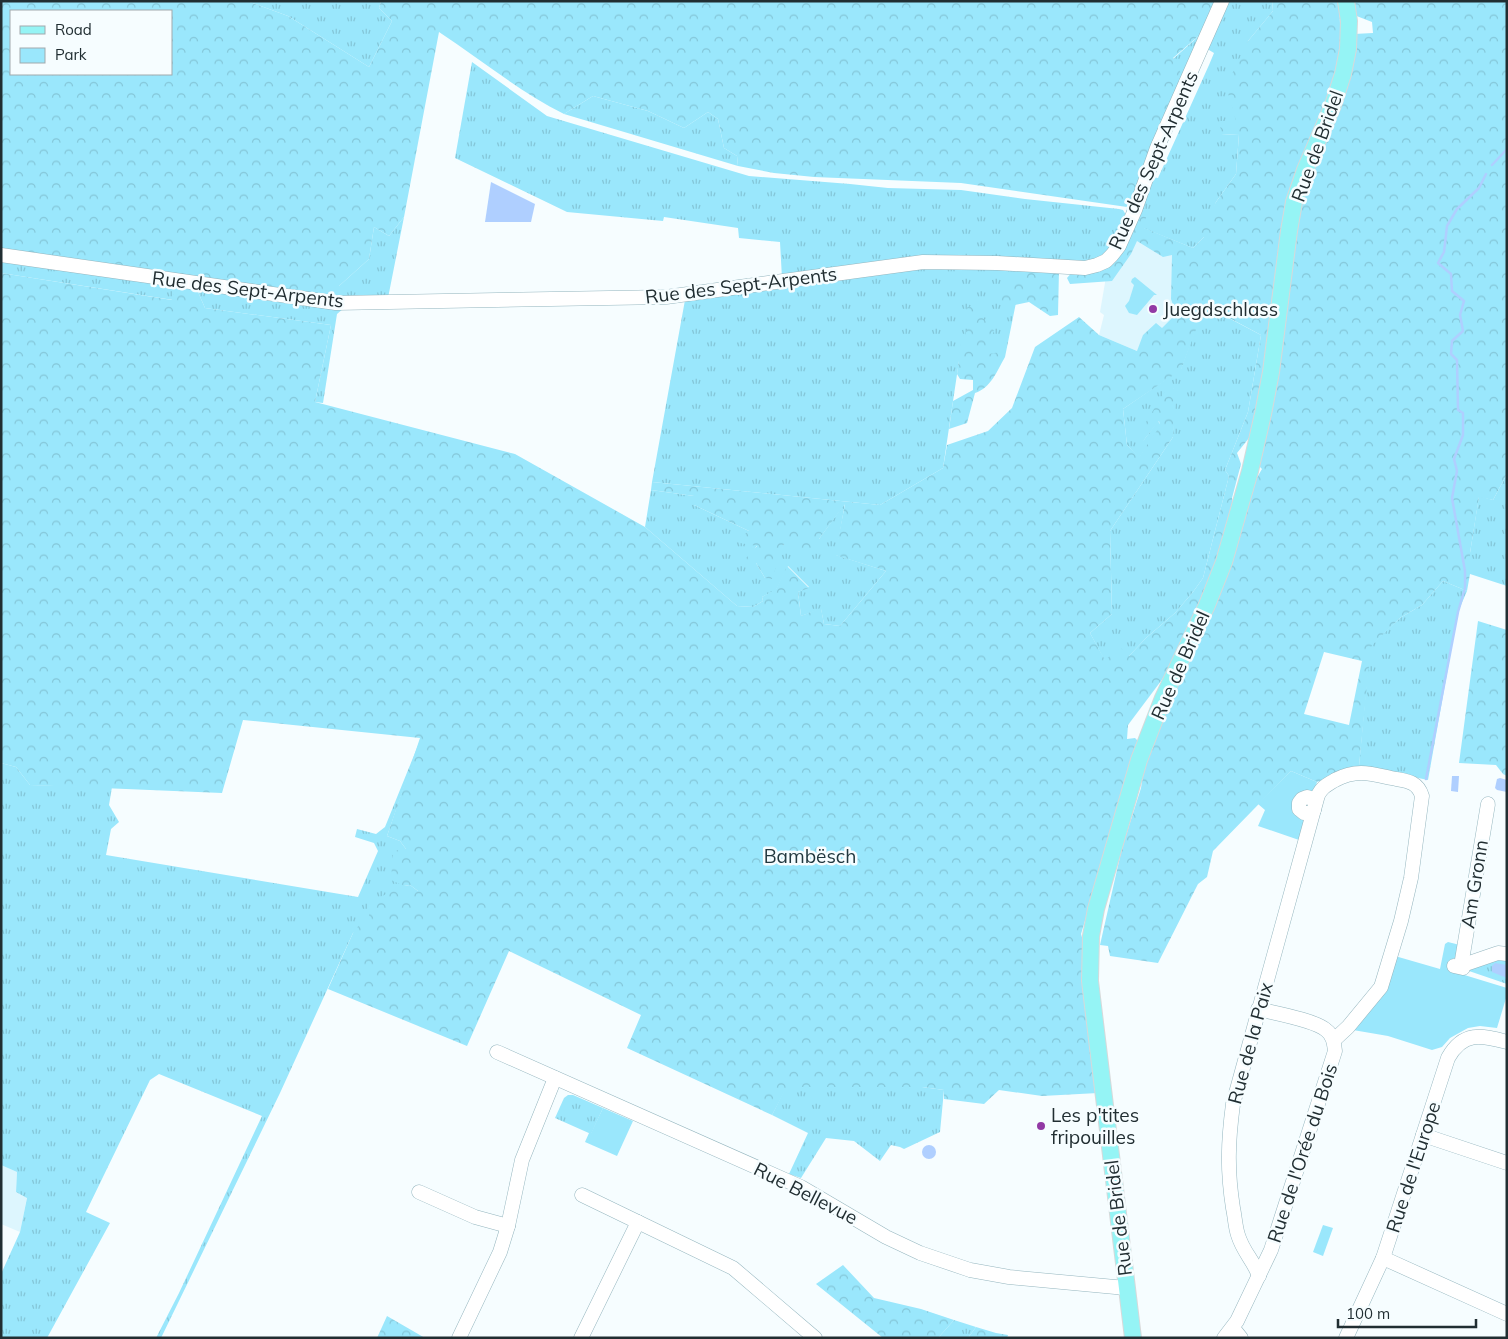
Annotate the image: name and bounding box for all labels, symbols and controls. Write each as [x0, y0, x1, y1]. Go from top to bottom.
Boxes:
legend [10, 10, 172, 75]
text: Road [55, 20, 92, 39]
text: Park [55, 45, 87, 64]
street label: Rue des Sept-Arpents [1103, 67, 1203, 253]
street label: Rue de Bridel [1286, 87, 1348, 205]
street label: Rue des Sept-Arpents [644, 261, 838, 309]
street label: Rue des Sept-Arpents [151, 265, 345, 313]
place label: Juegdschlass [1163, 297, 1278, 321]
marker: Juegdschlass [1147, 303, 1159, 315]
street label: Rue de Bridel [1145, 607, 1215, 723]
street label: Am Gronn [1455, 838, 1493, 930]
park label: Bambësch [764, 844, 856, 868]
street label: Rue de la Paix [1222, 980, 1278, 1106]
street label: Rue de l'Orée du Bois [1262, 1060, 1342, 1246]
street label: Rue de l'Europe [1381, 1098, 1445, 1236]
place label: Les p'tites fripouilles [1051, 1103, 1139, 1149]
marker: Les p'tites fripouilles [1035, 1120, 1047, 1132]
street label: Rue Bellevue [750, 1157, 862, 1229]
street label: Rue de Bridel [1099, 1159, 1137, 1277]
scale bar [1338, 1296, 1476, 1328]
text: 100 m [1346, 1304, 1390, 1323]

